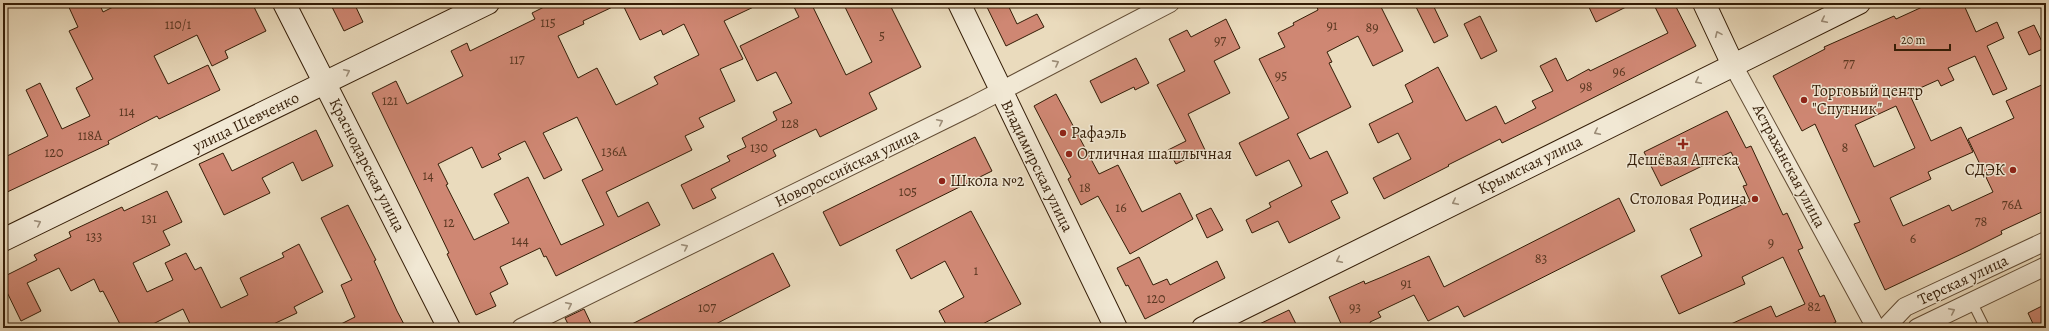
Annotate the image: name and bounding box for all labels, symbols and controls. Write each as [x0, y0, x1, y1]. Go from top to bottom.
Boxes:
house number: 115 [540, 13, 556, 32]
house number: 110/1 [165, 15, 191, 34]
one-way arrow [1820, 15, 1828, 23]
house number: 91 [1326, 16, 1338, 35]
house number: 89 [1365, 18, 1379, 37]
house number: 5 [879, 26, 885, 45]
scale bar [1895, 26, 1950, 52]
house number: 97 [1214, 31, 1226, 50]
one-way arrow [1715, 31, 1723, 39]
text: 20 m [1901, 32, 1925, 48]
house number: 117 [509, 50, 525, 69]
house number: 77 [1843, 54, 1855, 73]
one-way arrow [1052, 60, 1059, 67]
house number: 96 [1613, 62, 1625, 81]
house number: 95 [1275, 66, 1287, 85]
one-way arrow [343, 69, 351, 77]
one-way arrow [1695, 76, 1702, 84]
house number: 98 [1579, 77, 1593, 96]
place label: Торговый центр "Спутник" [1812, 80, 1923, 120]
street label: улица Шевченко [188, 87, 303, 158]
house number: 121 [382, 91, 398, 110]
street label: Краснодарская улица [324, 94, 411, 236]
marker: Торговый центр "Спутник" [1799, 95, 1809, 105]
street label: Владимирская улица [995, 96, 1079, 236]
street label: Астраханская улица [1747, 99, 1831, 232]
house number: 114 [119, 102, 135, 121]
house number: 128 [781, 114, 799, 133]
one-way arrow [936, 119, 943, 126]
place label: Рафаэль [1071, 122, 1126, 144]
street label: Новороссийская улица [771, 123, 924, 213]
house number: 118А [78, 126, 103, 145]
one-way arrow [1594, 127, 1601, 135]
marker: Рафаэль [1058, 128, 1068, 138]
street label: Крымская улица [1474, 130, 1586, 200]
house number: 130 [750, 138, 768, 157]
house number: 8 [1842, 138, 1849, 157]
marker: Дешёвая Аптека [1678, 139, 1688, 149]
house number: 136А [601, 142, 627, 161]
house number: 120 [45, 143, 63, 162]
place label: Отличная шашлычная [1077, 143, 1232, 165]
marker: Отличная шашлычная [1064, 149, 1074, 159]
place label: Дешёвая Аптека [1627, 149, 1739, 171]
place label: СДЭК [1965, 159, 2006, 181]
one-way arrow [151, 163, 158, 171]
marker: СДЭК [2008, 165, 2018, 175]
house number: 14 [422, 166, 434, 185]
place label: Школа №2 [950, 170, 1025, 192]
marker: Школа №2 [937, 176, 947, 186]
house number: 18 [1079, 178, 1091, 197]
house number: 105 [899, 182, 917, 201]
place label: Столовая Родина [1630, 188, 1748, 210]
marker: Столовая Родина [1750, 194, 1760, 204]
house number: 76А [2002, 195, 2023, 214]
one-way arrow [1452, 197, 1460, 205]
house number: 16 [1115, 198, 1127, 217]
house number: 131 [141, 209, 157, 228]
house number: 78 [1975, 212, 1988, 231]
house number: 12 [443, 213, 455, 232]
one-way arrow [34, 220, 41, 228]
house number: 133 [86, 227, 102, 246]
house number: 6 [1910, 229, 1916, 248]
house number: 144 [511, 231, 529, 250]
house number: 9 [1768, 233, 1774, 252]
one-way arrow [681, 244, 689, 252]
house number: 83 [1535, 249, 1547, 268]
street label: Терская улица [1914, 249, 2012, 311]
one-way arrow [1336, 255, 1343, 263]
house number: 1 [974, 261, 979, 280]
house number: 91 [1400, 274, 1412, 293]
house number: 120 [1147, 289, 1165, 308]
house number: 82 [1807, 297, 1821, 316]
house number: 107 [698, 298, 716, 317]
house number: 93 [1349, 298, 1361, 317]
one-way arrow [564, 302, 572, 310]
one-way arrow [1948, 308, 1956, 316]

